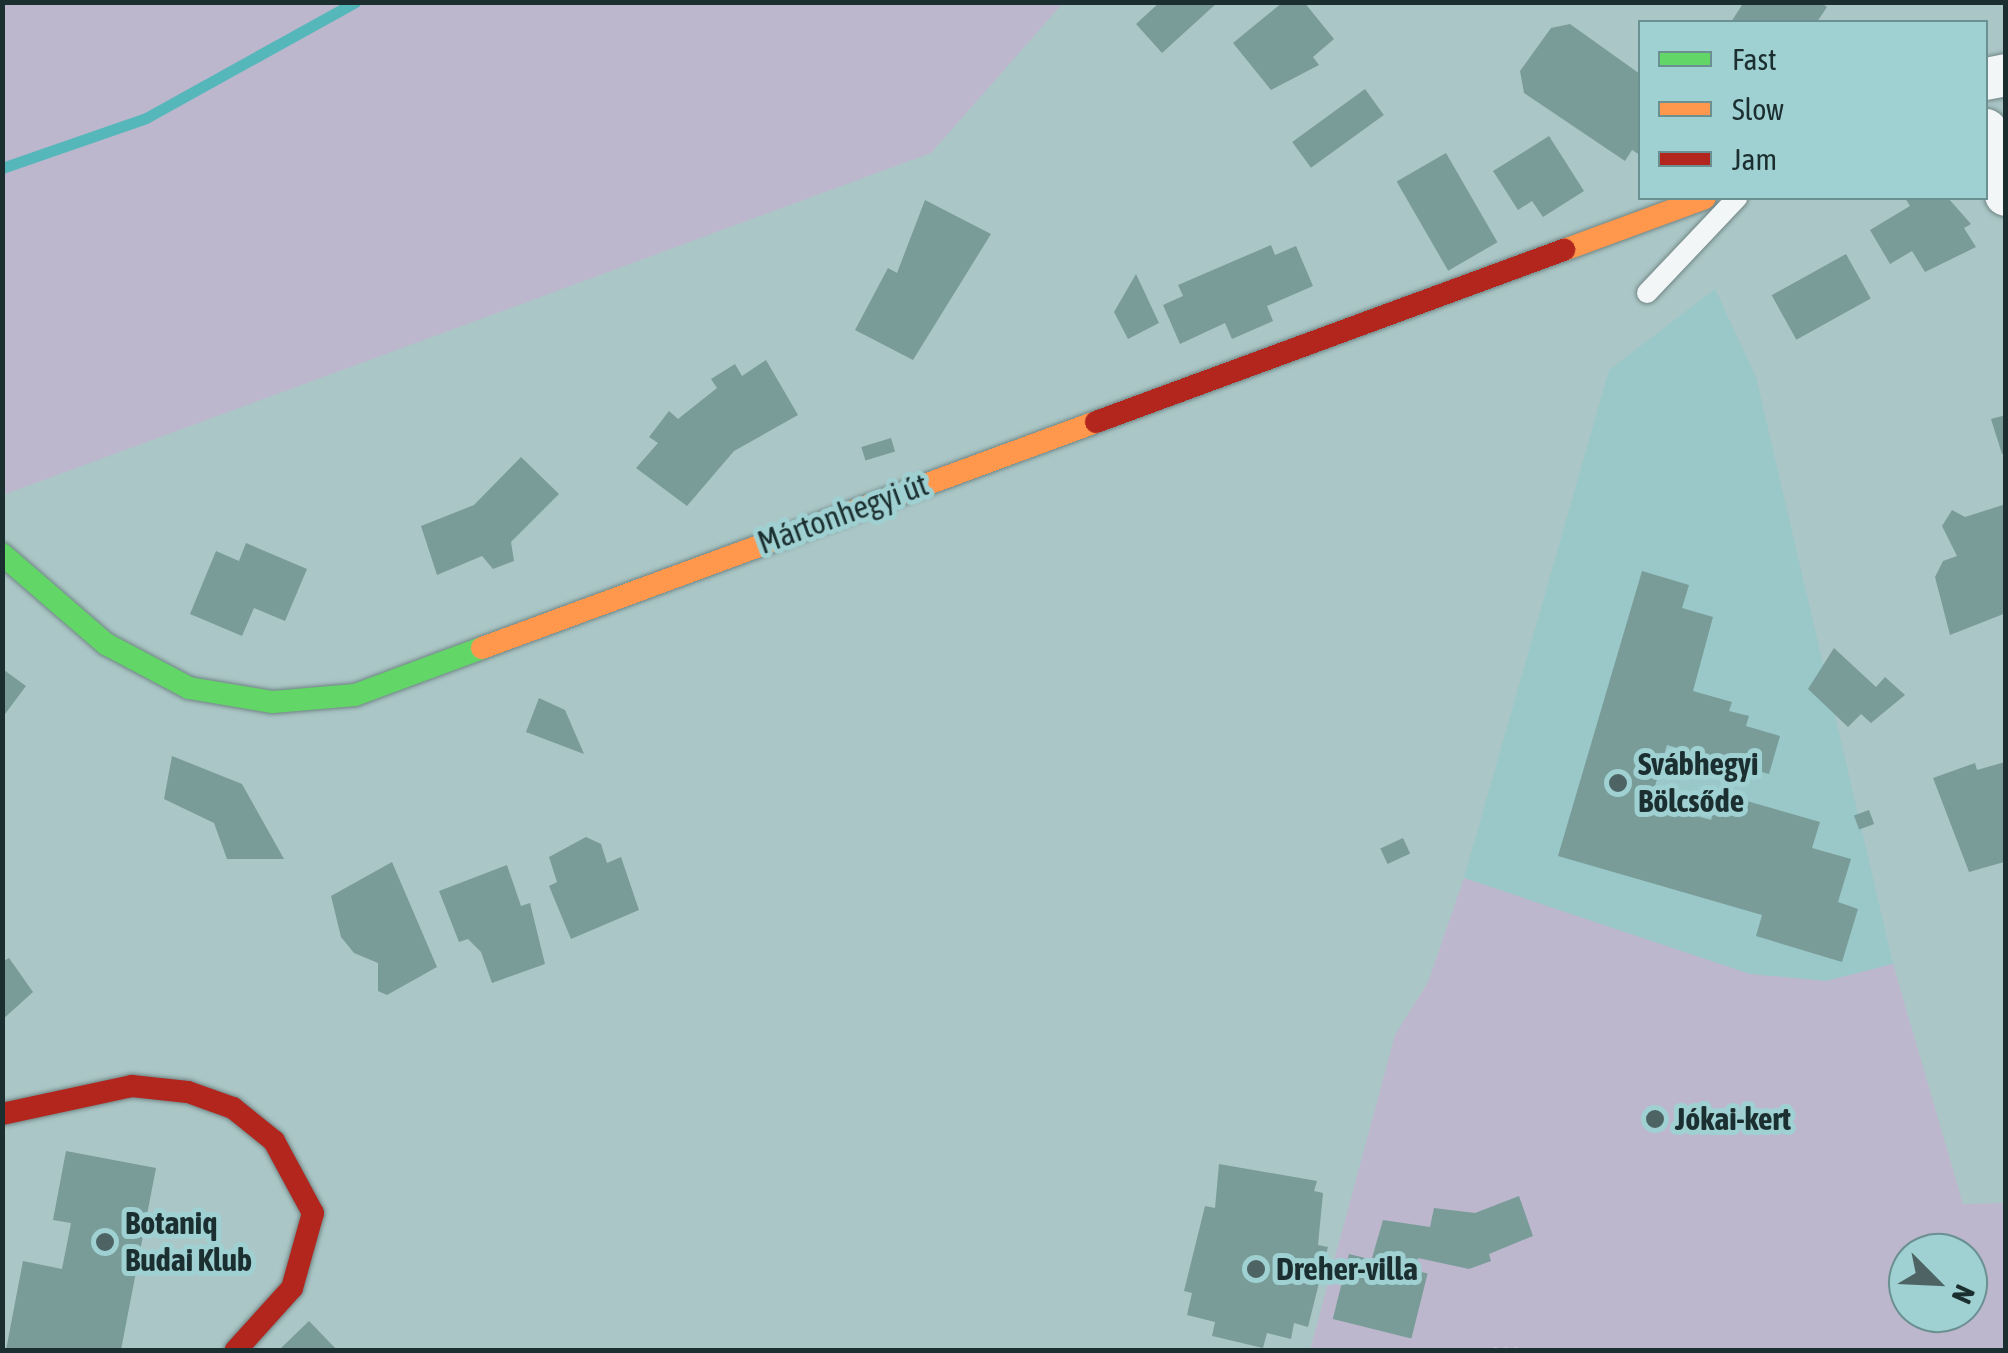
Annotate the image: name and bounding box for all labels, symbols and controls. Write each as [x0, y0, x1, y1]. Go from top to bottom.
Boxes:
legend [1638, 20, 1988, 200]
text: Fast [1732, 42, 1777, 76]
text: Slow [1732, 92, 1784, 126]
text: Jam [1732, 142, 1777, 176]
street label: Mártonhegyi út [753, 465, 933, 563]
place label: Svábhegyi Bölcsőde [1638, 746, 1758, 821]
marker: Svábhegyi Bölcsőde [1607, 772, 1629, 794]
place label: Jókai-kert [1675, 1100, 1791, 1138]
marker: Jókai-kert [1644, 1108, 1666, 1130]
place label: Botaniq Budai Klub [125, 1205, 252, 1280]
marker: Botaniq Budai Klub [94, 1231, 116, 1253]
north arrow [1888, 1233, 1988, 1333]
place label: Dreher-villa [1276, 1250, 1418, 1288]
marker: Dreher-villa [1245, 1258, 1267, 1280]
text: N [1946, 1280, 1982, 1308]

